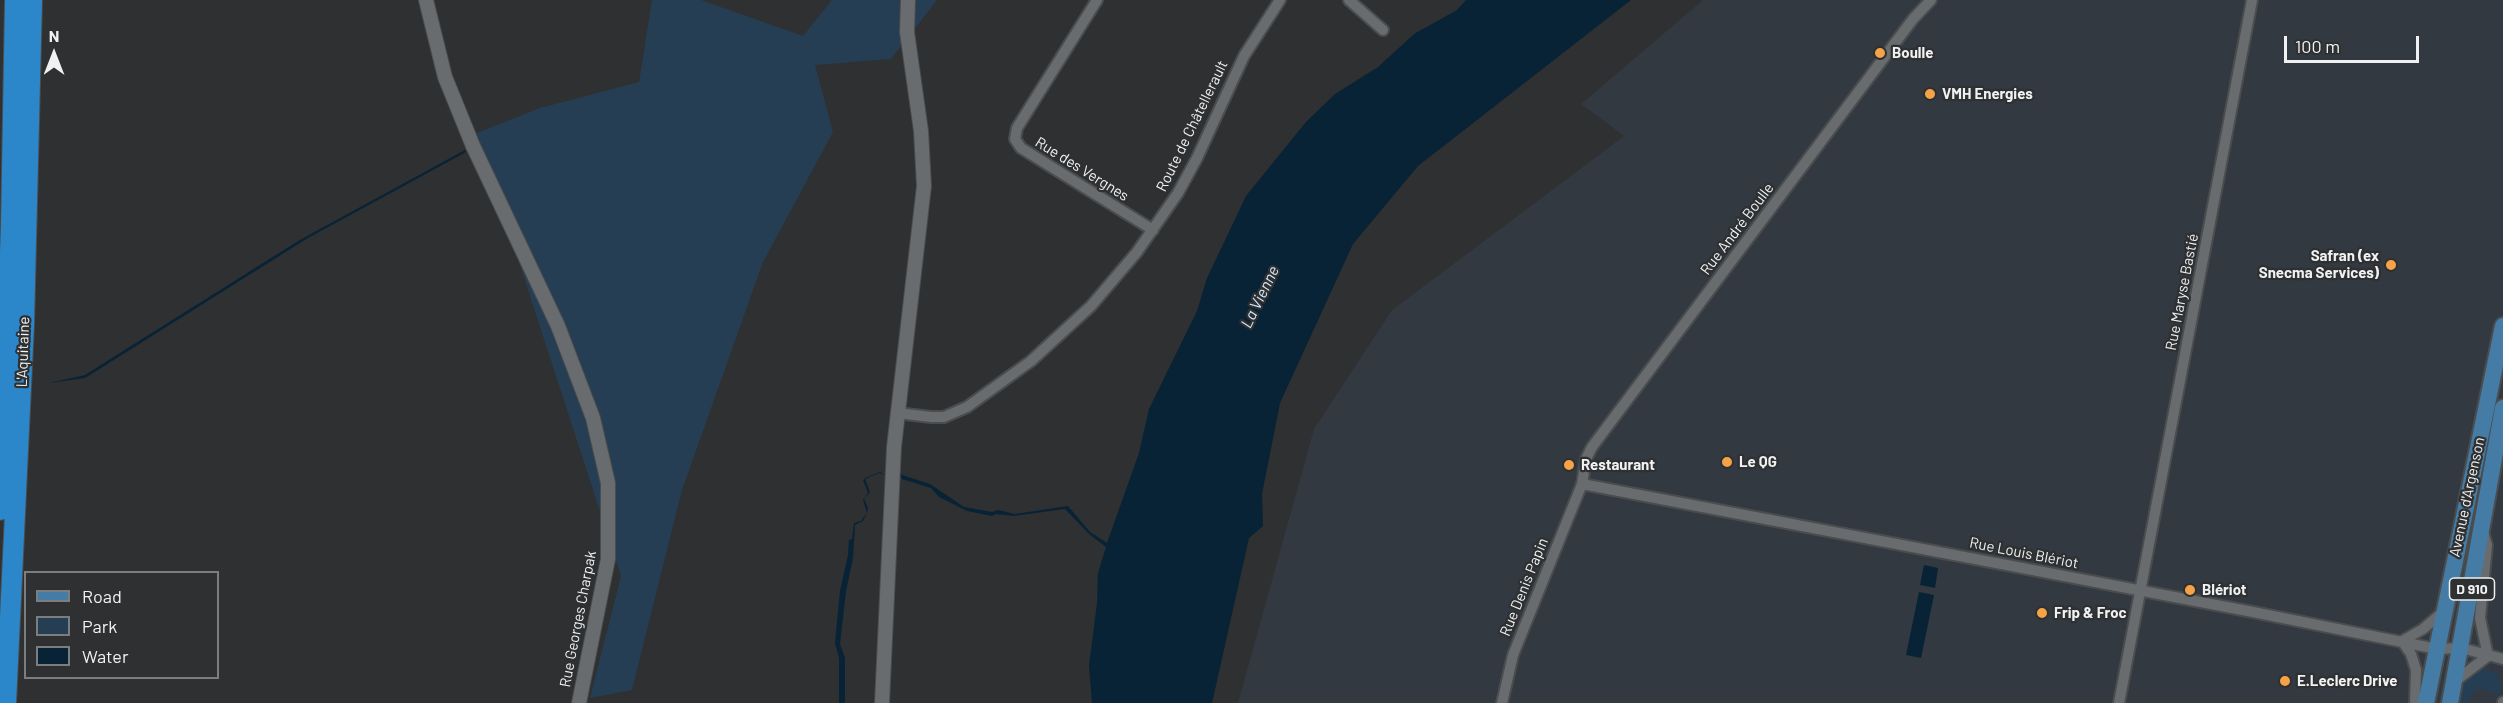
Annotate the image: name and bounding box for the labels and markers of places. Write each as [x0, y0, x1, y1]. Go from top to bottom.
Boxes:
place label: Boulle [1892, 44, 1933, 62]
marker: Boulle [1873, 46, 1887, 60]
place label: VMH Energies [1942, 85, 2033, 103]
marker: VMH Energies [1923, 87, 1937, 101]
place label: Safran (ex Snecma Services) [2259, 247, 2379, 282]
marker: Safran (ex Snecma Services) [2384, 258, 2398, 272]
place label: Le QG [1739, 453, 1777, 471]
marker: Le QG [1720, 455, 1734, 469]
place label: Restaurant [1581, 456, 1655, 474]
marker: Restaurant [1562, 458, 1576, 472]
place label: Blériot [2202, 581, 2247, 599]
marker: Blériot [2183, 583, 2197, 597]
place label: Frip & Froc [2054, 604, 2127, 622]
marker: Frip & Froc [2035, 606, 2049, 620]
place label: E.Leclerc Drive [2297, 672, 2397, 690]
marker: E.Leclerc Drive [2278, 674, 2292, 688]

